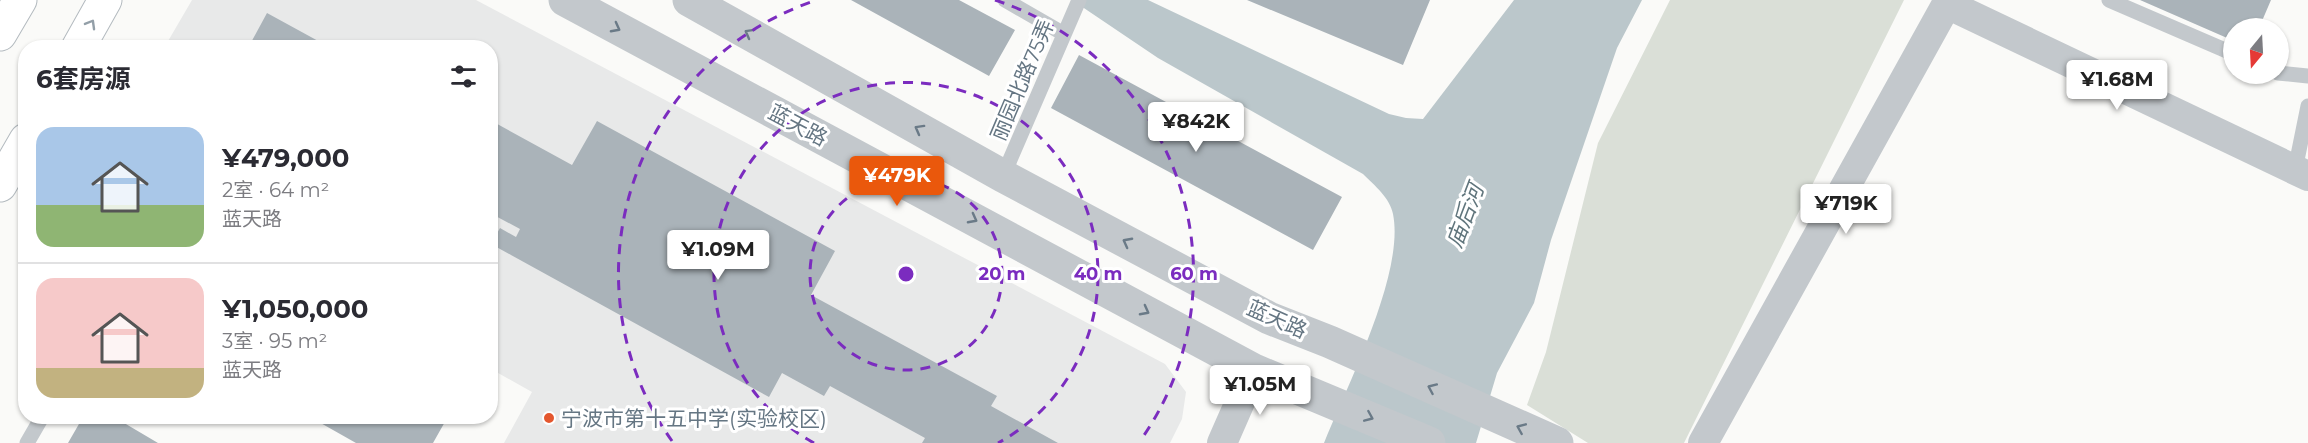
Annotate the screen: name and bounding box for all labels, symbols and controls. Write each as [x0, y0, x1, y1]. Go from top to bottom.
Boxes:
street label: 丽园北路75弄 [985, 16, 1059, 144]
north arrow [2223, 18, 2289, 84]
map controls [2223, 18, 2289, 84]
one-way arrow [84, 20, 95, 30]
one-way arrow [610, 21, 620, 32]
one-way arrow [744, 29, 755, 40]
icon: filters [447, 60, 480, 93]
pin: ¥1.68M [2068, 60, 2166, 111]
text: 6套房源 [36, 63, 131, 95]
text: ¥1.68M [2080, 67, 2154, 91]
street label: 蓝天路 [764, 99, 832, 151]
pin: ¥842K [1154, 102, 1238, 153]
text: ¥842K [1162, 109, 1230, 133]
one-way arrow [915, 125, 925, 136]
text: ¥479,000 [222, 142, 349, 174]
icon: home [84, 151, 156, 223]
pin: ¥479K [855, 156, 939, 207]
text: ¥479K [863, 163, 931, 187]
water label: 庙后河 [1441, 177, 1491, 252]
text: 2室 · 64 m² [222, 178, 329, 202]
pin: ¥719K [1804, 184, 1888, 235]
text: ¥719K [1814, 191, 1878, 215]
text: 蓝天路 [222, 207, 282, 231]
one-way arrow [967, 212, 977, 223]
pin: ¥1.09M [669, 230, 767, 281]
text: ¥1.09M [681, 237, 755, 261]
one-way arrow [1123, 238, 1133, 249]
text: 20 m [979, 263, 1025, 285]
text: 40 m [1074, 263, 1122, 285]
text: 60 m [1170, 263, 1218, 285]
centre of rings [896, 264, 916, 284]
text: ¥1,050,000 [222, 293, 368, 325]
street label: 蓝天路 [1243, 295, 1311, 343]
icon: home [84, 302, 156, 374]
one-way arrow [1139, 304, 1149, 315]
text: 3室 · 95 m² [222, 329, 327, 353]
text: 蓝天路 [222, 358, 282, 382]
pin: ¥1.05M [1211, 365, 1309, 416]
text: ¥1.05M [1224, 372, 1296, 396]
one-way arrow [1427, 384, 1438, 396]
place label: 宁波市第十五中学(实验校区) [561, 406, 827, 431]
one-way arrow [1363, 410, 1374, 422]
marker: 宁波市第十五中学(实验校区) [542, 411, 556, 425]
one-way arrow [1516, 423, 1527, 435]

